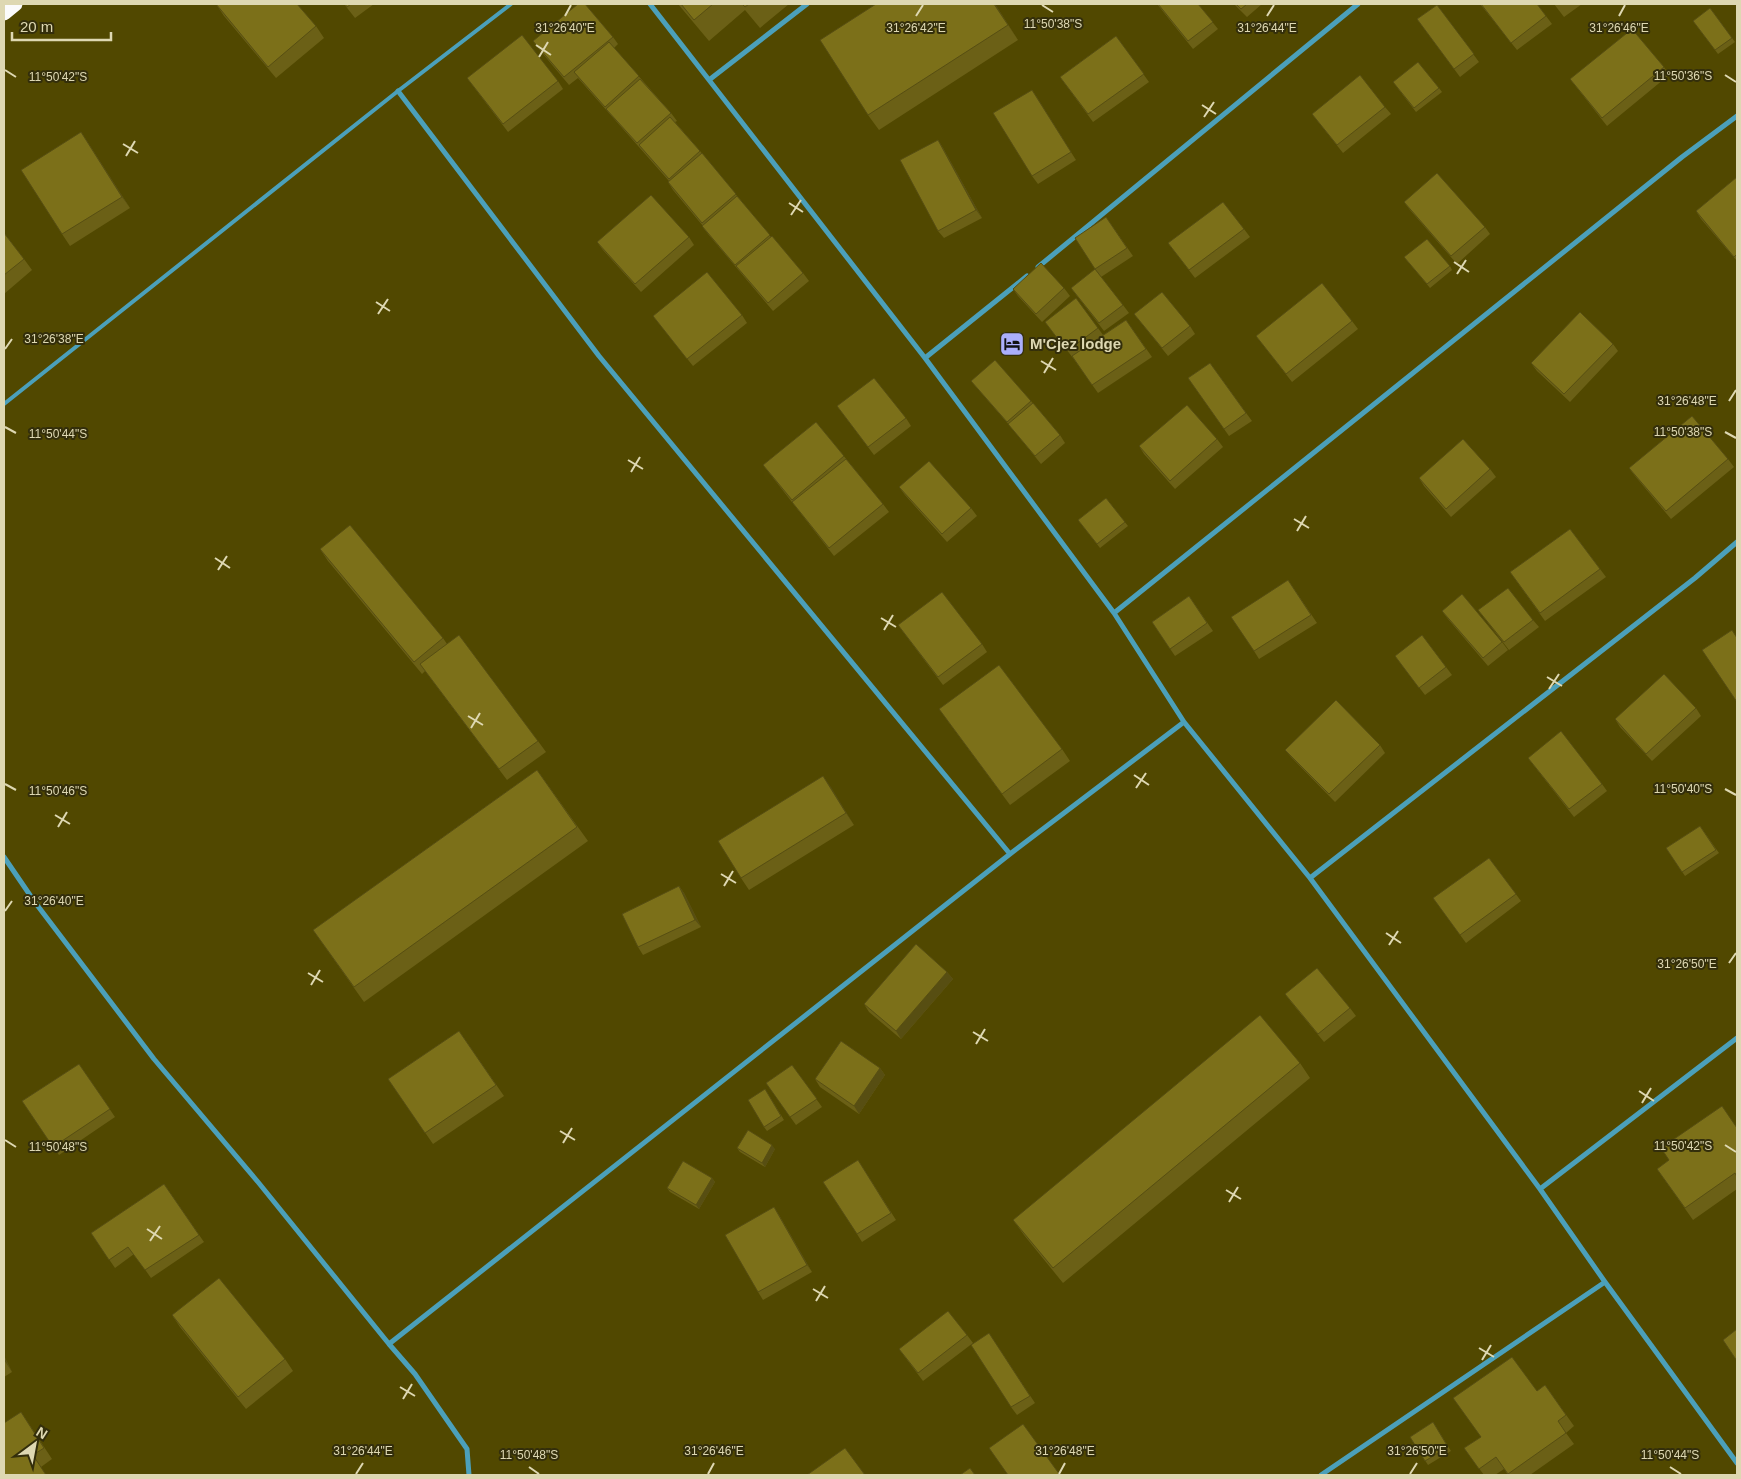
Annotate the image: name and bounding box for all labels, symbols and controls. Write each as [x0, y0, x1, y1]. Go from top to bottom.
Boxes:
scale bar [12, 10, 111, 42]
text: 11°50'38"S [1024, 17, 1082, 31]
text: 20 m [20, 18, 53, 35]
text: 31°26'40"E [535, 21, 595, 35]
text: 31°26'42"E [886, 21, 946, 35]
text: 31°26'44"E [1237, 21, 1297, 35]
text: 31°26'46"E [1589, 21, 1649, 35]
text: 11°50'36"S [1654, 69, 1712, 83]
text: 11°50'42"S [29, 70, 87, 84]
hotel icon: M'Cjez lodge [999, 331, 1025, 357]
text: 31°26'38"E [24, 332, 84, 346]
place label: M'Cjez lodge [1030, 335, 1121, 352]
text: 31°26'48"E [1657, 394, 1717, 408]
text: 11°50'38"S [1654, 425, 1712, 439]
text: 11°50'44"S [29, 427, 87, 441]
text: 11°50'40"S [1654, 782, 1712, 796]
text: 11°50'46"S [29, 784, 87, 798]
text: 31°26'40"E [24, 894, 84, 908]
text: 31°26'50"E [1657, 957, 1717, 971]
text: 11°50'42"S [1654, 1139, 1712, 1153]
text: 11°50'48"S [29, 1140, 87, 1154]
north arrow [10, 1419, 60, 1469]
text: N [33, 1424, 50, 1442]
text: 31°26'44"E [333, 1444, 393, 1458]
text: 31°26'46"E [684, 1444, 744, 1458]
text: 31°26'48"E [1035, 1444, 1095, 1458]
text: 31°26'50"E [1387, 1444, 1447, 1458]
text: 11°50'48"S [500, 1448, 558, 1462]
text: 11°50'44"S [1641, 1448, 1699, 1462]

